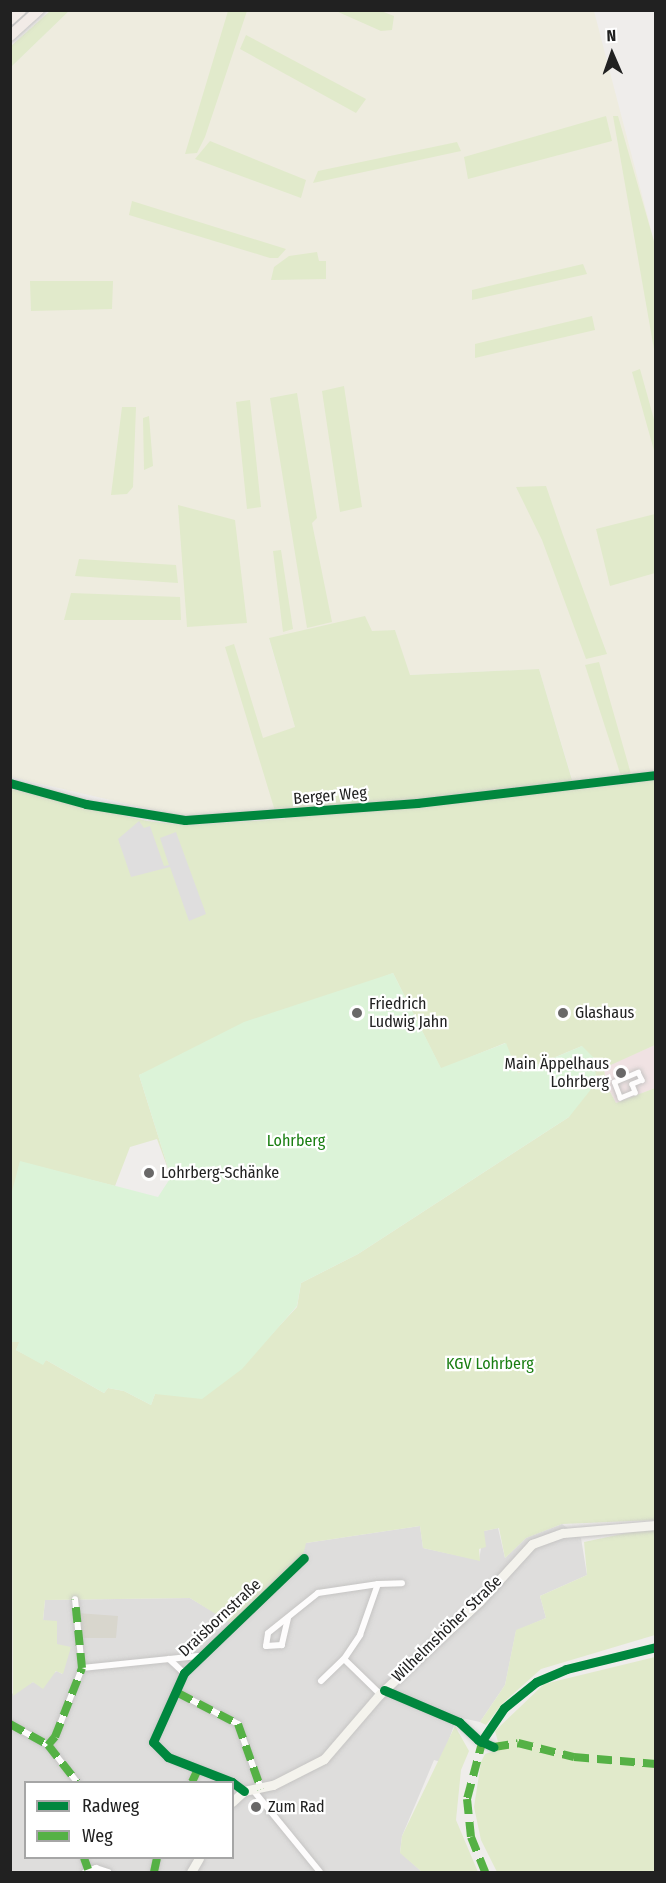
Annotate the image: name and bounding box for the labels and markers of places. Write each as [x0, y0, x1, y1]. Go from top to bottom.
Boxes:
place label: Friedrich Ludwig Jahn [369, 994, 448, 1032]
place label: Glashaus [575, 1003, 634, 1023]
marker: Friedrich Ludwig Jahn [350, 1006, 364, 1020]
marker: Glashaus [556, 1006, 570, 1020]
place label: Main Äppelhaus Lohrberg [505, 1054, 609, 1092]
marker: Main Äppelhaus Lohrberg [614, 1066, 628, 1080]
place label: Lohrberg-Schänke [161, 1163, 279, 1183]
marker: Lohrberg-Schänke [142, 1166, 156, 1180]
place label: Zum Rad [268, 1797, 325, 1817]
marker: Zum Rad [249, 1800, 263, 1814]

